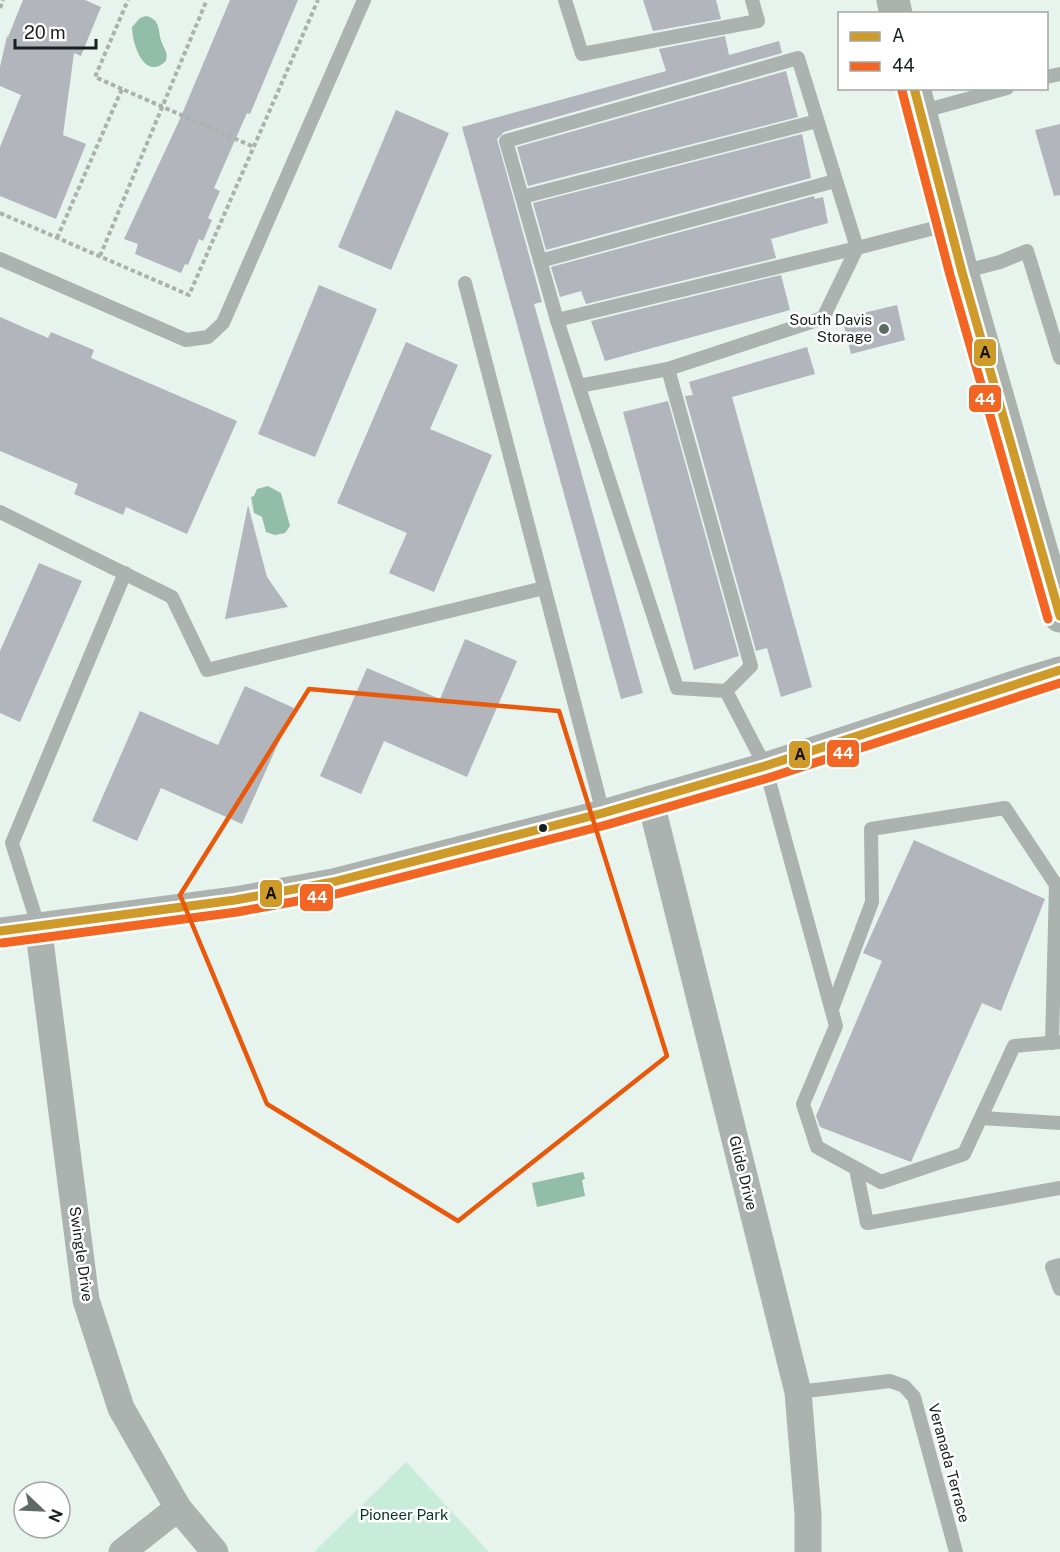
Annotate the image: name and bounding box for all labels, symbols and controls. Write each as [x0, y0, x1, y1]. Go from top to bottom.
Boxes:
scale bar [15, 12, 96, 50]
legend [838, 12, 1048, 90]
text: 20 m [24, 22, 66, 43]
text: A [892, 25, 905, 46]
text: 44 [892, 55, 915, 76]
place label: South Davis Storage [789, 311, 872, 345]
marker: South Davis Storage [877, 322, 891, 336]
line badge: A [973, 338, 997, 367]
text: A [979, 343, 991, 362]
line badge: 44 [968, 384, 1002, 413]
text: 44 [975, 390, 996, 409]
line badge: 44 [826, 739, 860, 768]
line badge: A [788, 740, 811, 769]
text: 44 [833, 744, 854, 763]
text: A [794, 745, 806, 764]
unlabelled marker [537, 822, 549, 834]
line badge: A [259, 879, 283, 908]
line badge: 44 [299, 883, 334, 912]
text: A [265, 884, 277, 903]
text: 44 [307, 888, 328, 907]
street label: Glide Drive [726, 1134, 761, 1212]
street label: Swingle Drive [66, 1205, 97, 1303]
street label: Veranada Terrace [925, 1402, 974, 1524]
north arrow [12, 1480, 72, 1540]
text: N [44, 1506, 67, 1525]
park label: Pioneer Park [360, 1506, 448, 1523]

